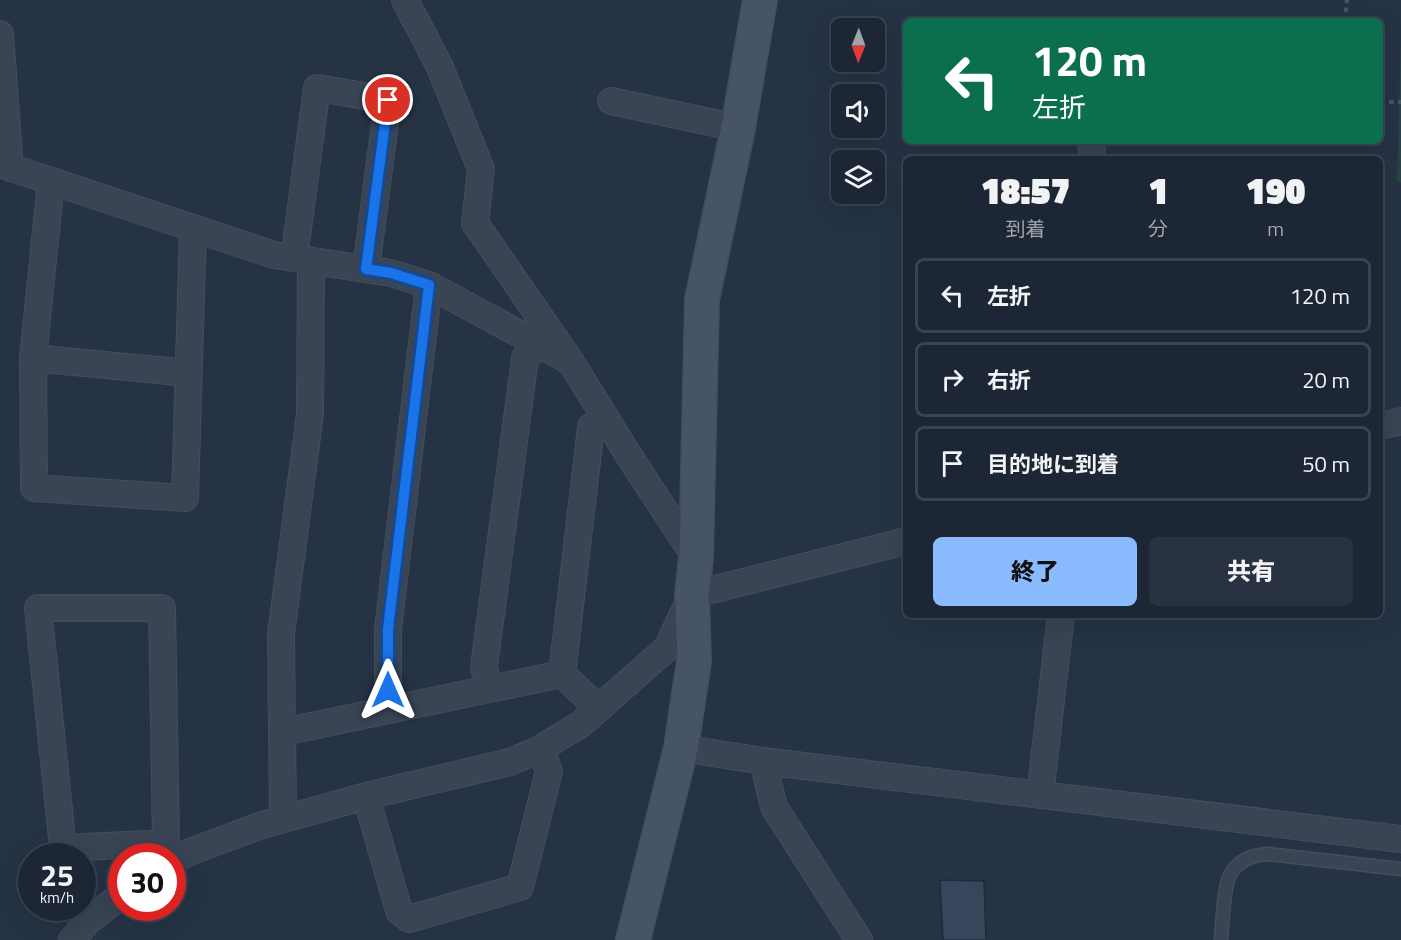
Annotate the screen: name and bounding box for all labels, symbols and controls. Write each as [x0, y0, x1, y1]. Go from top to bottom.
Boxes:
north arrow [831, 18, 885, 72]
map controls [831, 18, 885, 204]
text: 120 m [1032, 28, 1147, 92]
icon: left [933, 42, 1011, 120]
pin [362, 74, 413, 125]
icon: arrive [371, 83, 404, 116]
button: sound [831, 84, 885, 138]
text: 左折 [1032, 86, 1086, 127]
button: layers [831, 150, 885, 204]
text: 18:57 [981, 163, 1070, 218]
text: 1 [1148, 163, 1168, 218]
text: 190 [1246, 163, 1305, 218]
text: 到着 [1006, 213, 1046, 244]
text: 分 [1148, 213, 1168, 244]
text: m [1267, 213, 1284, 244]
icon: left [936, 279, 969, 312]
text: 左折 [987, 279, 1031, 313]
text: 120 m [1290, 279, 1350, 313]
icon: right [936, 363, 969, 396]
text: 右折 [987, 363, 1031, 397]
text: 20 m [1302, 363, 1350, 397]
icon: arrive [936, 447, 969, 480]
text: 目的地に到着 [987, 447, 1119, 481]
text: 50 m [1302, 447, 1350, 481]
button: 終了 [933, 537, 1137, 606]
button: 共有 [1149, 537, 1353, 606]
position arrow [356, 658, 420, 722]
speed limit sign: 30 [108, 843, 186, 921]
text: 25 [40, 852, 74, 898]
text: km/h [40, 886, 74, 909]

